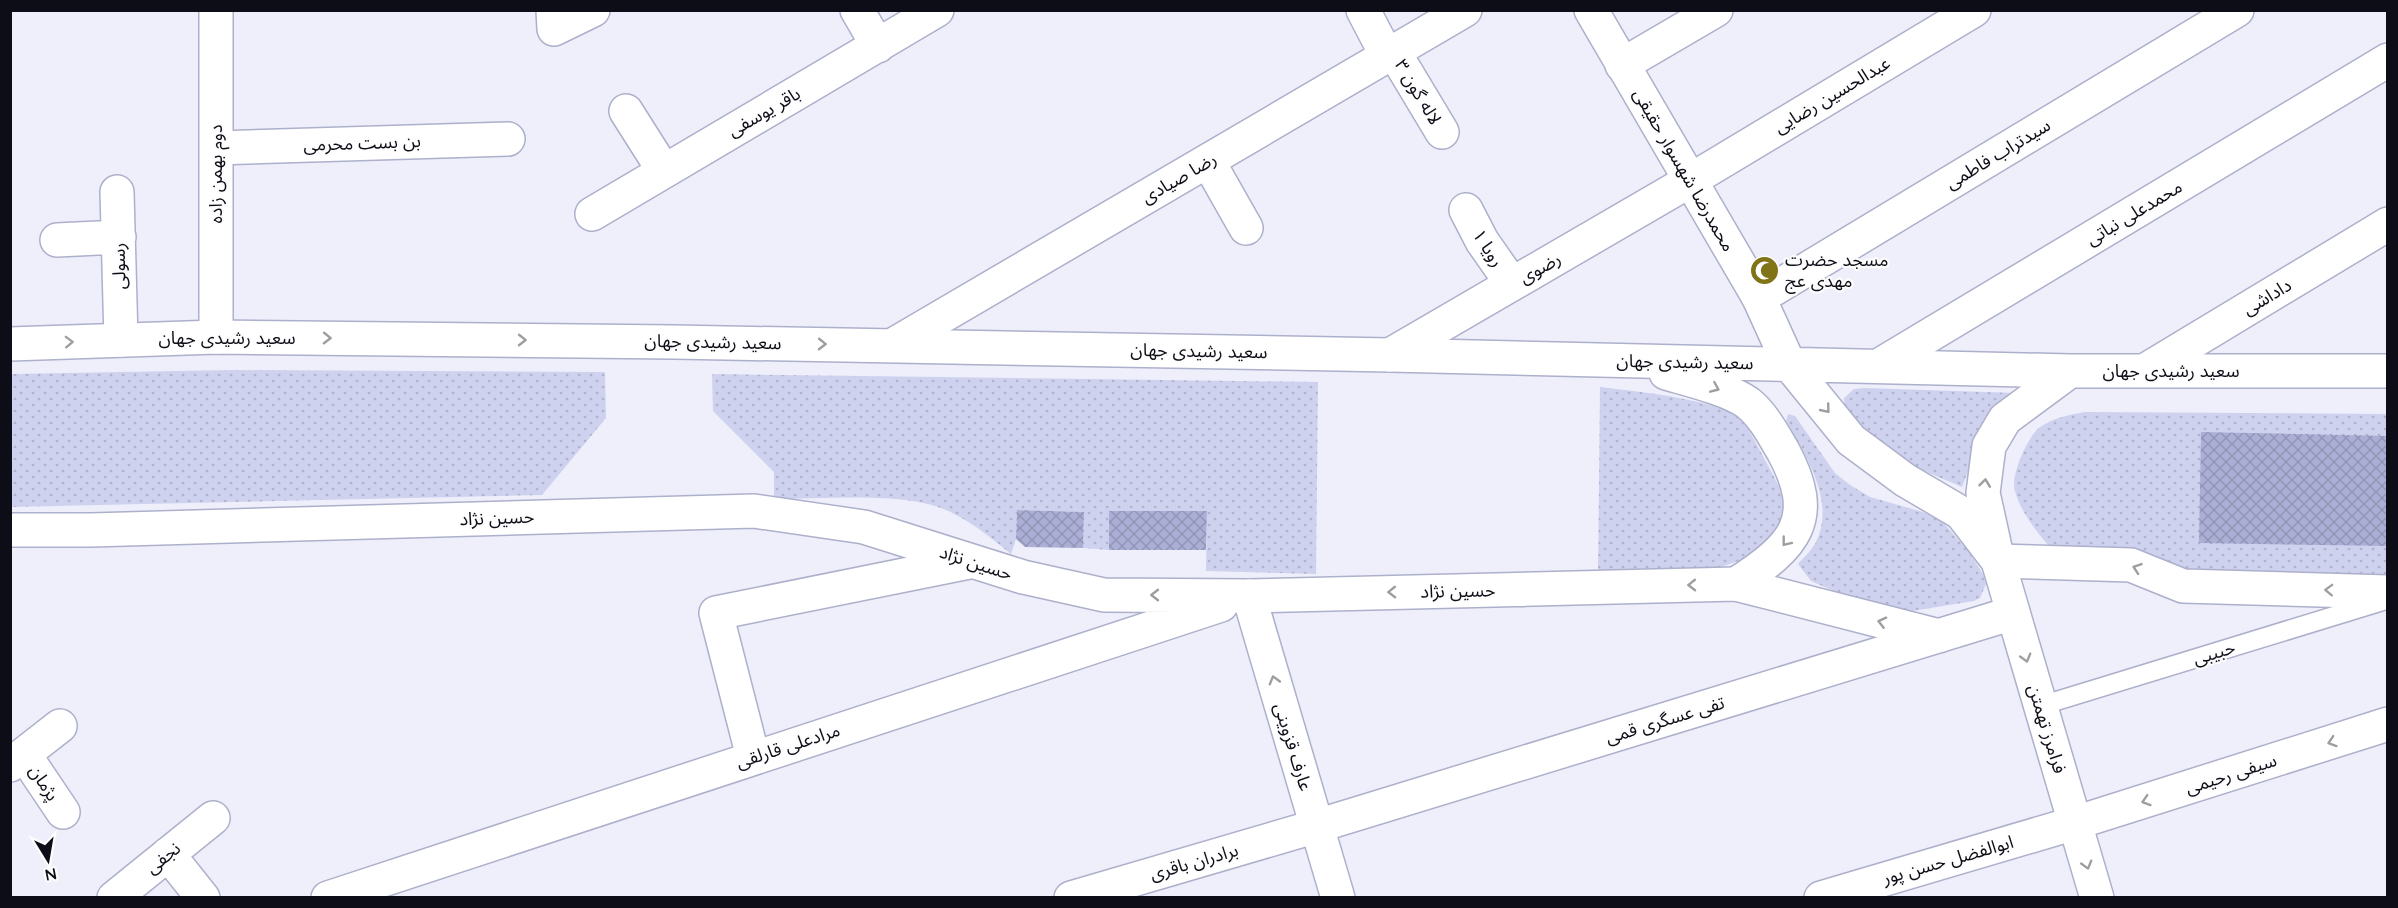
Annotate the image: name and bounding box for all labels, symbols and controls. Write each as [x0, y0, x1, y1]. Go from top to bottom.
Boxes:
street label: عبدالحسین رضایی [1769, 51, 1894, 138]
street label: لاله گون ۳ [1390, 55, 1447, 129]
street label: باقر یوسفی [723, 82, 804, 142]
street label: محمدرضا شهسوار حقیقی [1628, 84, 1741, 255]
street label: سیدتراب فاطمی [1941, 113, 2055, 194]
street label: دوم بهمن زاده [204, 125, 230, 224]
street label: بن بست محرمی [303, 129, 421, 156]
street label: رضا صیادی [1137, 147, 1220, 208]
street label: محمدعلی نباتی [2081, 175, 2186, 250]
street label: رویا ۱ [1468, 224, 1509, 271]
street label: رسولی [107, 243, 130, 290]
street label: رضوی [1515, 246, 1565, 289]
place label: مسجد حضرت مهدی عج [1785, 248, 1888, 294]
mosque icon: مسجد حضرت مهدی عج [1748, 254, 1780, 286]
street label: داداشی [2238, 273, 2295, 320]
street label: سعید رشیدی جهان [158, 326, 296, 349]
street label: سعید رشیدی جهان [644, 329, 782, 354]
one-way arrow [322, 332, 331, 344]
one-way arrow [517, 334, 526, 346]
one-way arrow [64, 336, 73, 348]
one-way arrow [817, 338, 826, 350]
street label: سعید رشیدی جهان [1130, 338, 1268, 363]
street label: سعید رشیدی جهان [1616, 349, 1754, 374]
street label: سعید رشیدی جهان [2102, 359, 2240, 382]
one-way arrow [1708, 381, 1719, 393]
one-way arrow [1818, 403, 1829, 414]
one-way arrow [1978, 479, 1990, 488]
street label: حسین نژاد [459, 505, 535, 530]
one-way arrow [1782, 536, 1793, 547]
street label: حسین نژاد [937, 540, 1015, 585]
one-way arrow [2133, 563, 2143, 575]
street label: حسین نژاد [1420, 578, 1496, 603]
one-way arrow [1687, 579, 1696, 591]
one-way arrow [2325, 584, 2334, 597]
one-way arrow [1387, 586, 1396, 599]
one-way arrow [1150, 589, 1159, 601]
one-way arrow [1877, 616, 1887, 629]
street label: حبیبی [2190, 635, 2238, 670]
one-way arrow [2019, 652, 2031, 663]
one-way arrow [1269, 675, 1281, 686]
street label: فرامرز تهمتن [2023, 682, 2072, 776]
street label: تفی عسگری قمی [1602, 690, 1727, 749]
street label: عارف قزوینی [1269, 700, 1318, 794]
street label: مرادعلی قارلقی [733, 718, 843, 773]
one-way arrow [2327, 735, 2338, 747]
street label: سیفی رحیمی [2182, 748, 2279, 799]
street label: پژمان [24, 760, 65, 805]
one-way arrow [2141, 794, 2152, 806]
north arrow [18, 830, 78, 890]
street label: ابوالفضل حسن پور [1879, 830, 2016, 890]
street label: نجفی [141, 837, 185, 879]
street label: برادران باقری [1147, 838, 1241, 885]
one-way arrow [2080, 859, 2092, 870]
text: N [43, 864, 59, 886]

